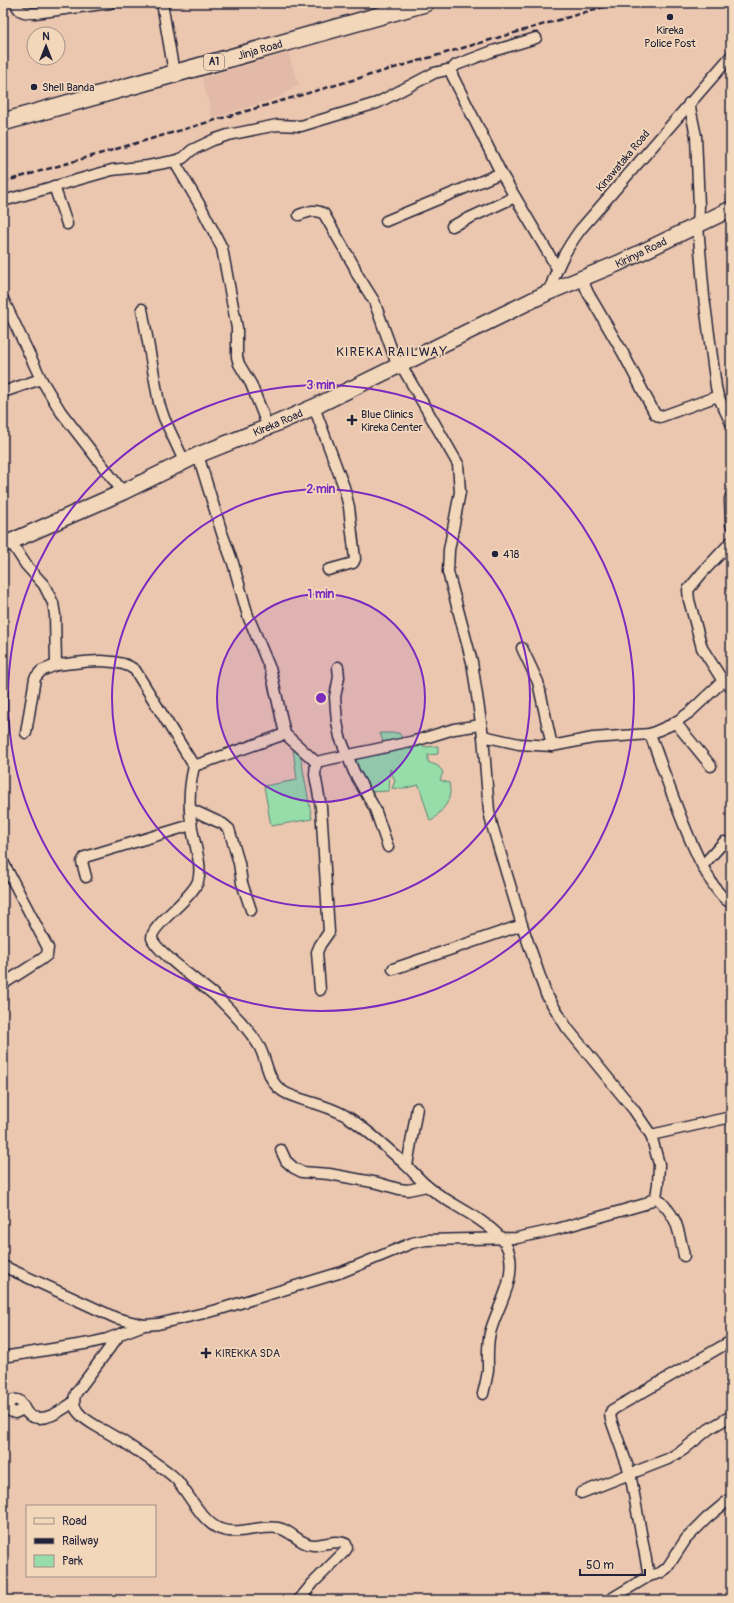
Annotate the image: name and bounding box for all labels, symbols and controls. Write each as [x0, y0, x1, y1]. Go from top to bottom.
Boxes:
marker: Kireka Police Post [665, 12, 675, 22]
place label: Kireka Police Post [644, 24, 696, 50]
north arrow [26, 26, 66, 66]
text: N [42, 30, 50, 43]
street label: Jinja Road [236, 37, 284, 62]
road number: A1 [204, 54, 224, 70]
place label: Shell Banda [42, 81, 94, 94]
marker: Shell Banda [29, 82, 39, 92]
street label: Kinawataka Road [593, 128, 653, 194]
street label: Kirinya Road [613, 235, 669, 270]
district label: KIREKA RAILWAY [336, 344, 448, 360]
text: 3 min [307, 378, 336, 393]
street label: Kireka Road [251, 406, 305, 439]
place label: Blue Clinics Kireka Center [361, 408, 423, 434]
marker: Blue Clinics Kireka Center [346, 414, 358, 426]
text: 2 min [307, 482, 336, 497]
place label: 418 [503, 548, 520, 561]
marker: 418 [490, 549, 500, 559]
text: 1 min [308, 587, 335, 602]
centre of rings [314, 691, 328, 705]
marker: KIREKKA SDA [200, 1347, 212, 1359]
place label: KIREKKA SDA [215, 1347, 280, 1360]
legend [26, 1505, 156, 1577]
text: Road [62, 1514, 87, 1529]
text: Railway [62, 1534, 98, 1549]
scale bar [580, 1551, 645, 1577]
text: Park [62, 1554, 83, 1569]
text: 50 m [586, 1558, 614, 1573]

